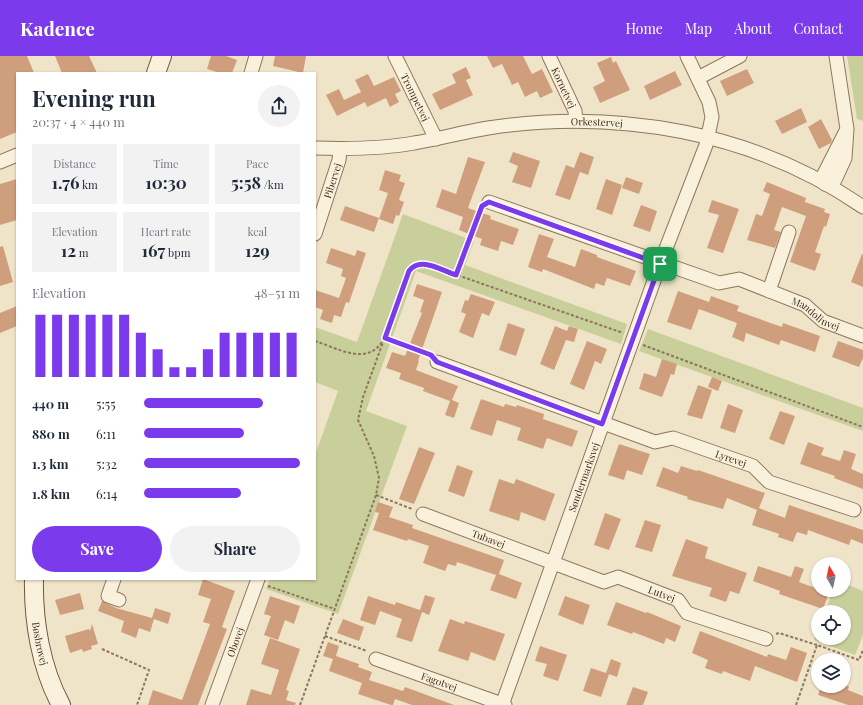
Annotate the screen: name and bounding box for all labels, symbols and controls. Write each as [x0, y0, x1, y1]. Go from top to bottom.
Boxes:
text: Kadence [20, 15, 95, 41]
text: Home [625, 19, 663, 38]
text: Map [685, 19, 712, 38]
text: About [734, 19, 772, 38]
text: Contact [794, 19, 843, 38]
street label: Kornetvej [548, 65, 580, 110]
street label: Trompetvej [398, 71, 433, 124]
text: Evening run [32, 83, 156, 113]
button: share [258, 85, 300, 127]
text: 20:37 · 4 × 440 m [32, 113, 125, 130]
street label: Orkestervej [571, 114, 623, 130]
text: Distance [53, 156, 96, 171]
text: Time [153, 156, 179, 171]
text: Pace [246, 156, 269, 171]
street label: Pibervej [320, 161, 345, 200]
text: 1.76 [52, 171, 80, 193]
text: 10:30 [145, 171, 187, 193]
text: 5:58 [231, 171, 261, 193]
text: km [80, 177, 98, 192]
text: /km [261, 177, 284, 192]
text: Elevation [52, 224, 98, 239]
text: Heart rate [141, 224, 191, 239]
text: kcal [247, 224, 267, 239]
text: 12 [61, 239, 76, 261]
text: 167 [142, 239, 165, 261]
text: 129 [245, 239, 270, 261]
text: m [76, 245, 89, 260]
text: bpm [165, 245, 190, 260]
pin [643, 247, 677, 281]
icon: arrive [649, 253, 671, 275]
text: Elevation [32, 284, 86, 301]
text: 48–51 m [254, 284, 300, 301]
street label: Mandolinvej [790, 293, 842, 334]
text: 440 m [32, 395, 69, 412]
text: 5:55 [96, 395, 116, 412]
text: 880 m [32, 425, 70, 442]
text: 6:11 [96, 425, 116, 442]
street label: Søndermarksvej [565, 441, 602, 514]
street label: Lyrevej [713, 446, 748, 470]
text: 1.3 km [32, 455, 69, 472]
text: 5:32 [96, 455, 117, 472]
text: 1.8 km [32, 485, 70, 502]
text: 6:14 [96, 485, 117, 502]
button: Save [32, 526, 162, 572]
button: Share [170, 526, 300, 572]
street label: Tubavej [470, 526, 507, 551]
north arrow [811, 557, 851, 597]
map controls [811, 557, 851, 693]
street label: Lutvej [646, 582, 677, 605]
button: locate [811, 605, 851, 645]
street label: Bøsbrovej [29, 621, 52, 667]
street label: Obovej [223, 625, 247, 659]
button: layers [811, 653, 851, 693]
street label: Fagotvej [419, 669, 459, 694]

